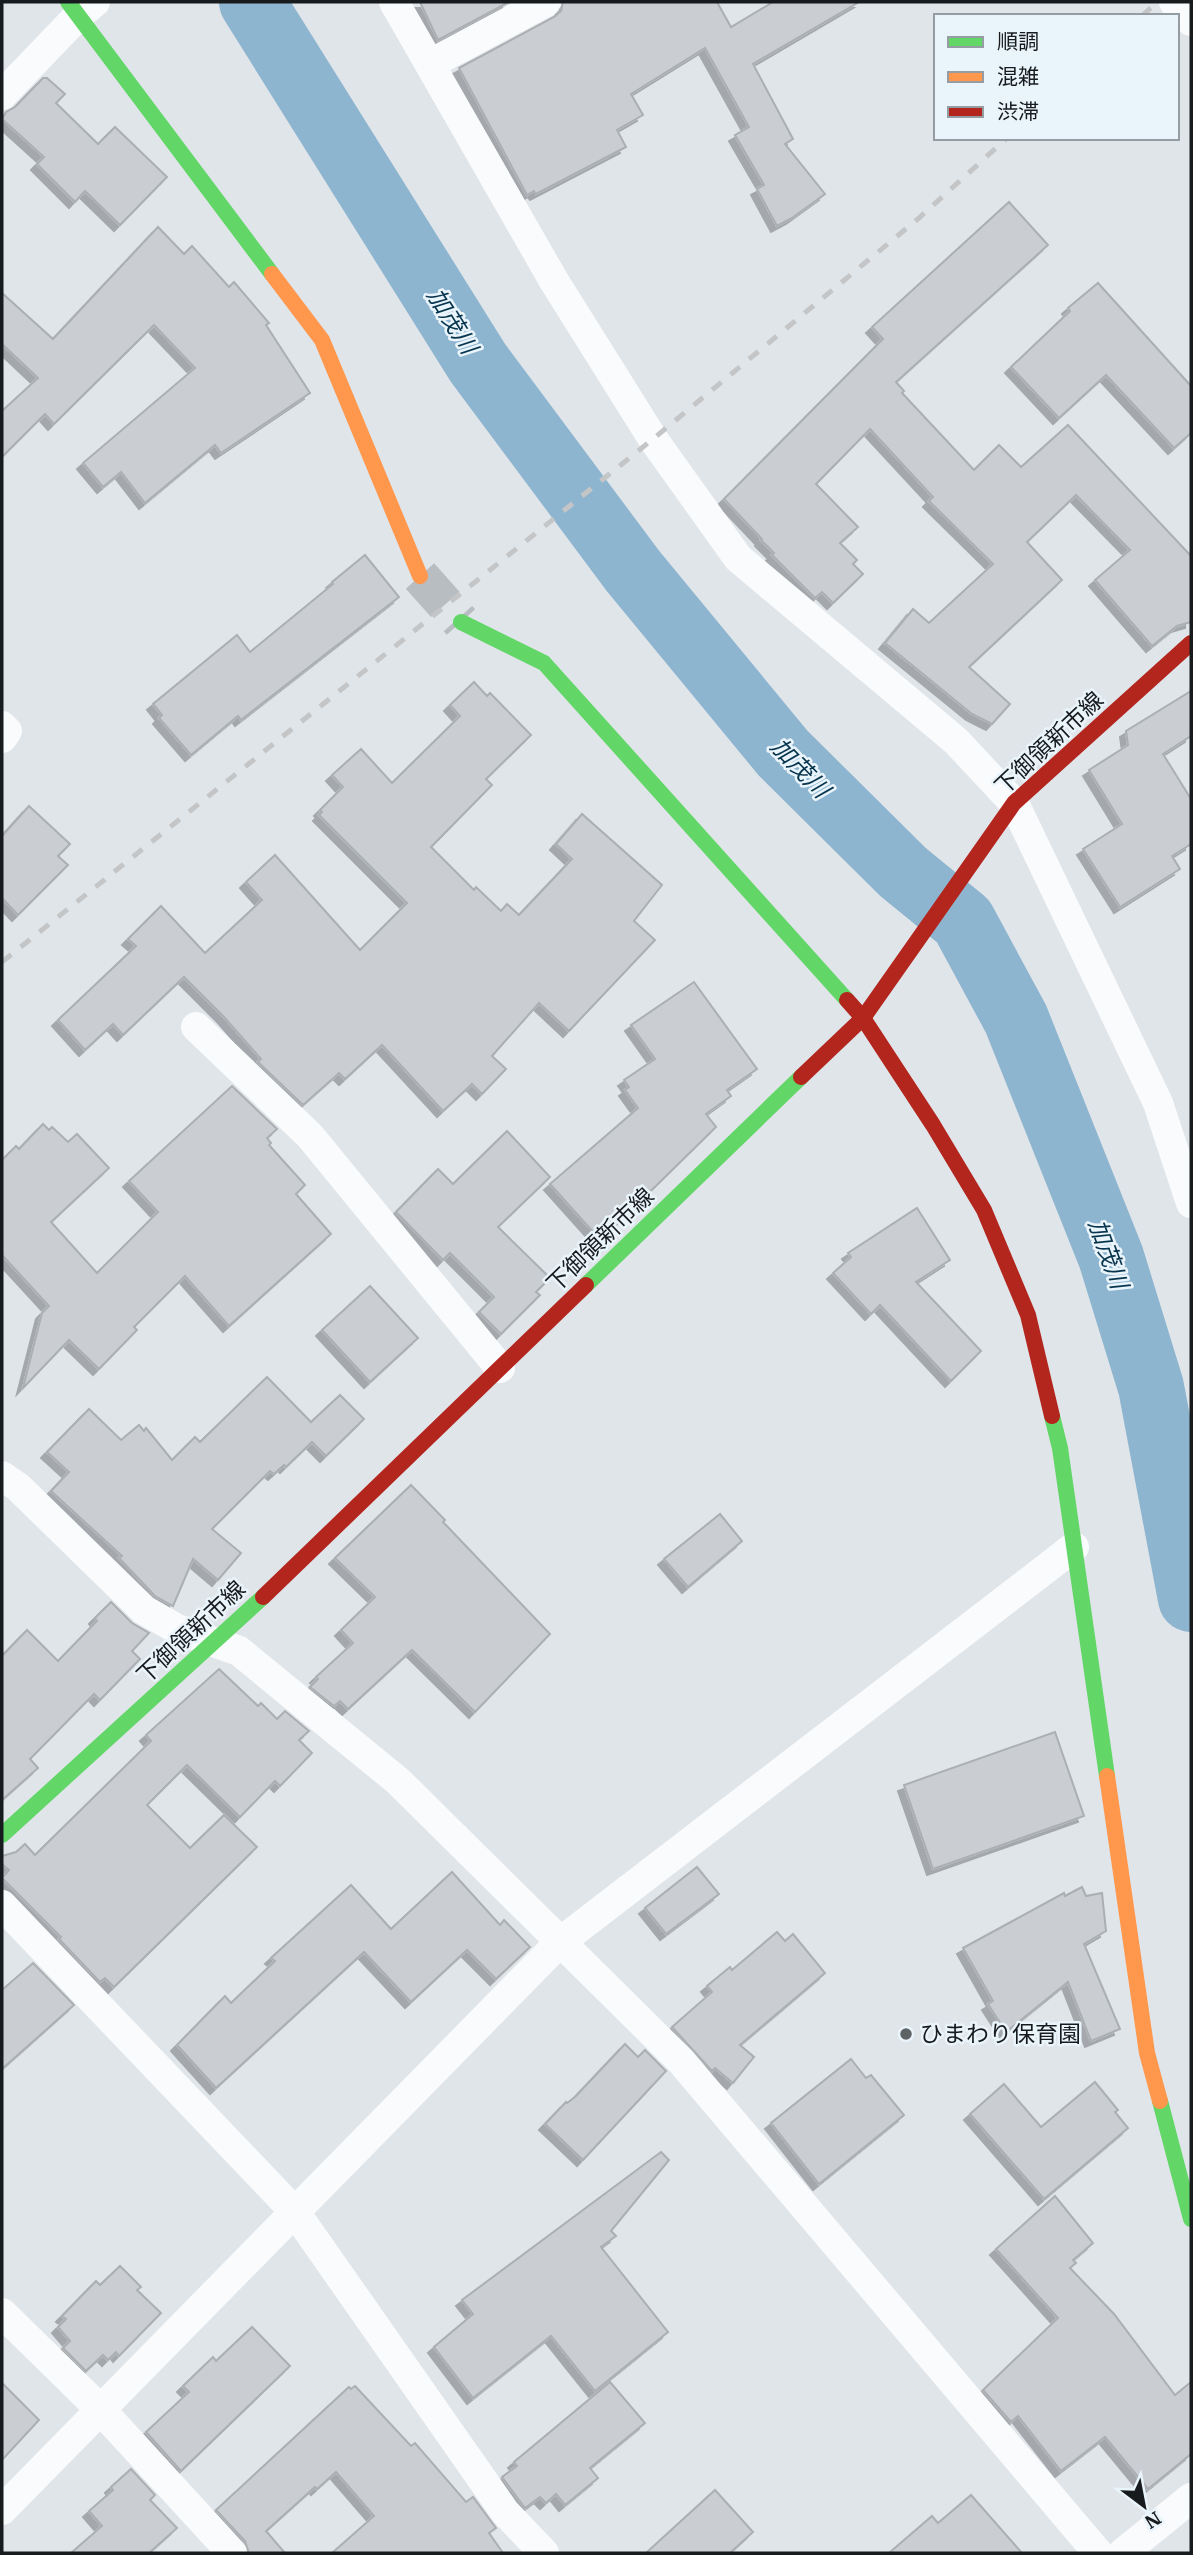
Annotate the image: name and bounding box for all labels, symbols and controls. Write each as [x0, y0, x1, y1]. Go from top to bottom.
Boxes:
legend [934, 14, 1179, 140]
text: 順調 [997, 27, 1039, 55]
text: 混雑 [997, 62, 1039, 90]
text: 渋滞 [997, 97, 1039, 125]
water label: 加茂川 [420, 281, 487, 362]
street label: 下御領新市線 [988, 684, 1109, 800]
water label: 加茂川 [764, 730, 839, 806]
street label: 下御領新市線 [539, 1181, 659, 1298]
water label: 加茂川 [1082, 1214, 1137, 1296]
street label: 下御領新市線 [130, 1573, 251, 1689]
place label: ひまわり保育園 [920, 2018, 1081, 2048]
marker: ひまわり保育園 [898, 2026, 914, 2042]
north arrow [1109, 2471, 1179, 2541]
text: N [1140, 2506, 1166, 2535]

